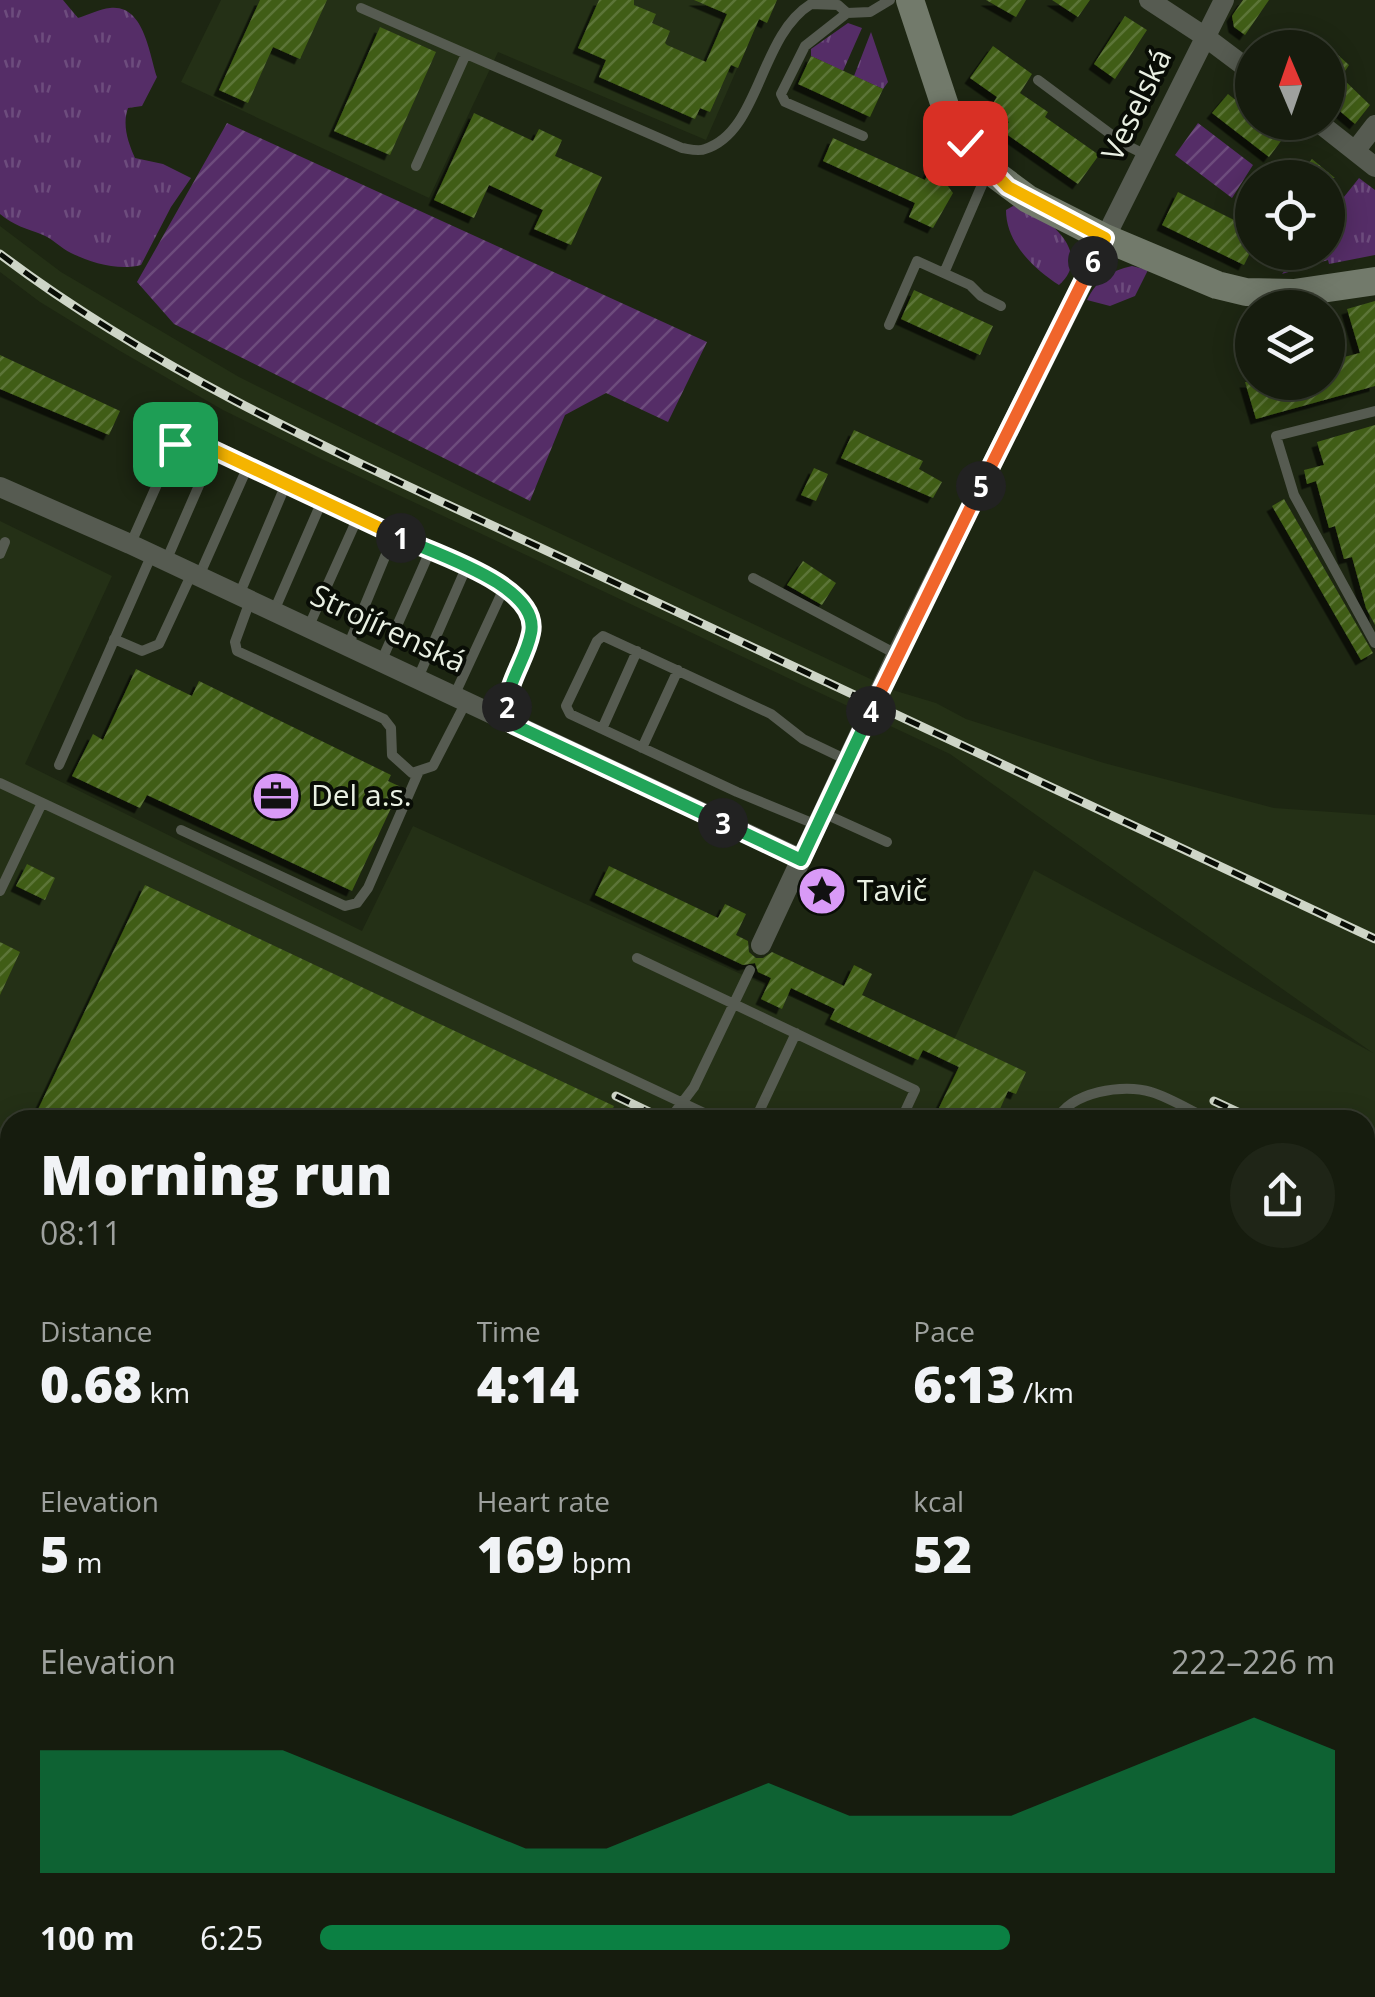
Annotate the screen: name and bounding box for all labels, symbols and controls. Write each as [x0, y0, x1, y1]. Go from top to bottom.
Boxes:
north arrow [1235, 30, 1345, 140]
map controls [1235, 30, 1345, 400]
street label: Veselská [1091, 41, 1180, 167]
pin [923, 101, 1008, 186]
icon: check [938, 116, 993, 171]
button: locate [1235, 160, 1345, 270]
pin: 6 [1068, 236, 1118, 286]
text: 6 [1085, 242, 1101, 280]
button: layers [1235, 290, 1345, 400]
pin [133, 402, 218, 487]
icon: arrive [148, 417, 203, 472]
pin: 5 [956, 461, 1006, 511]
text: 5 [973, 467, 989, 505]
pin: 1 [376, 513, 426, 563]
text: 1 [393, 519, 409, 557]
street label: Strojírenská [304, 574, 473, 681]
pin: 2 [482, 682, 532, 732]
pin: 4 [846, 686, 896, 736]
text: 2 [499, 688, 515, 726]
text: 4 [863, 692, 879, 730]
office icon: Del a.s. [250, 770, 302, 822]
place label: Del a.s. [311, 774, 412, 815]
pin: 3 [698, 798, 748, 848]
text: 3 [715, 804, 731, 842]
place icon: Tavič [796, 865, 848, 917]
place label: Tavič [857, 869, 927, 910]
text: Morning run [40, 1136, 393, 1211]
button: share [1230, 1143, 1335, 1248]
text: 08:11 [40, 1211, 122, 1254]
text: Distance [40, 1312, 153, 1350]
text: Time [477, 1312, 541, 1350]
text: Pace [913, 1312, 975, 1350]
text: 0.68 [40, 1350, 142, 1418]
text: 4:14 [477, 1350, 579, 1418]
text: 6:13 [913, 1350, 1016, 1418]
text: km [142, 1373, 190, 1411]
text: /km [1016, 1373, 1074, 1411]
text: Elevation [40, 1482, 159, 1520]
text: Heart rate [477, 1482, 610, 1520]
text: kcal [913, 1482, 964, 1520]
text: 5 [40, 1520, 69, 1588]
text: 169 [477, 1520, 565, 1588]
text: 52 [913, 1520, 972, 1588]
text: m [69, 1543, 103, 1581]
text: bpm [565, 1543, 632, 1581]
text: Elevation [40, 1640, 176, 1683]
text: 222–226 m [1171, 1640, 1335, 1683]
text: 100 m [40, 1916, 135, 1959]
text: 6:25 [200, 1916, 263, 1959]

